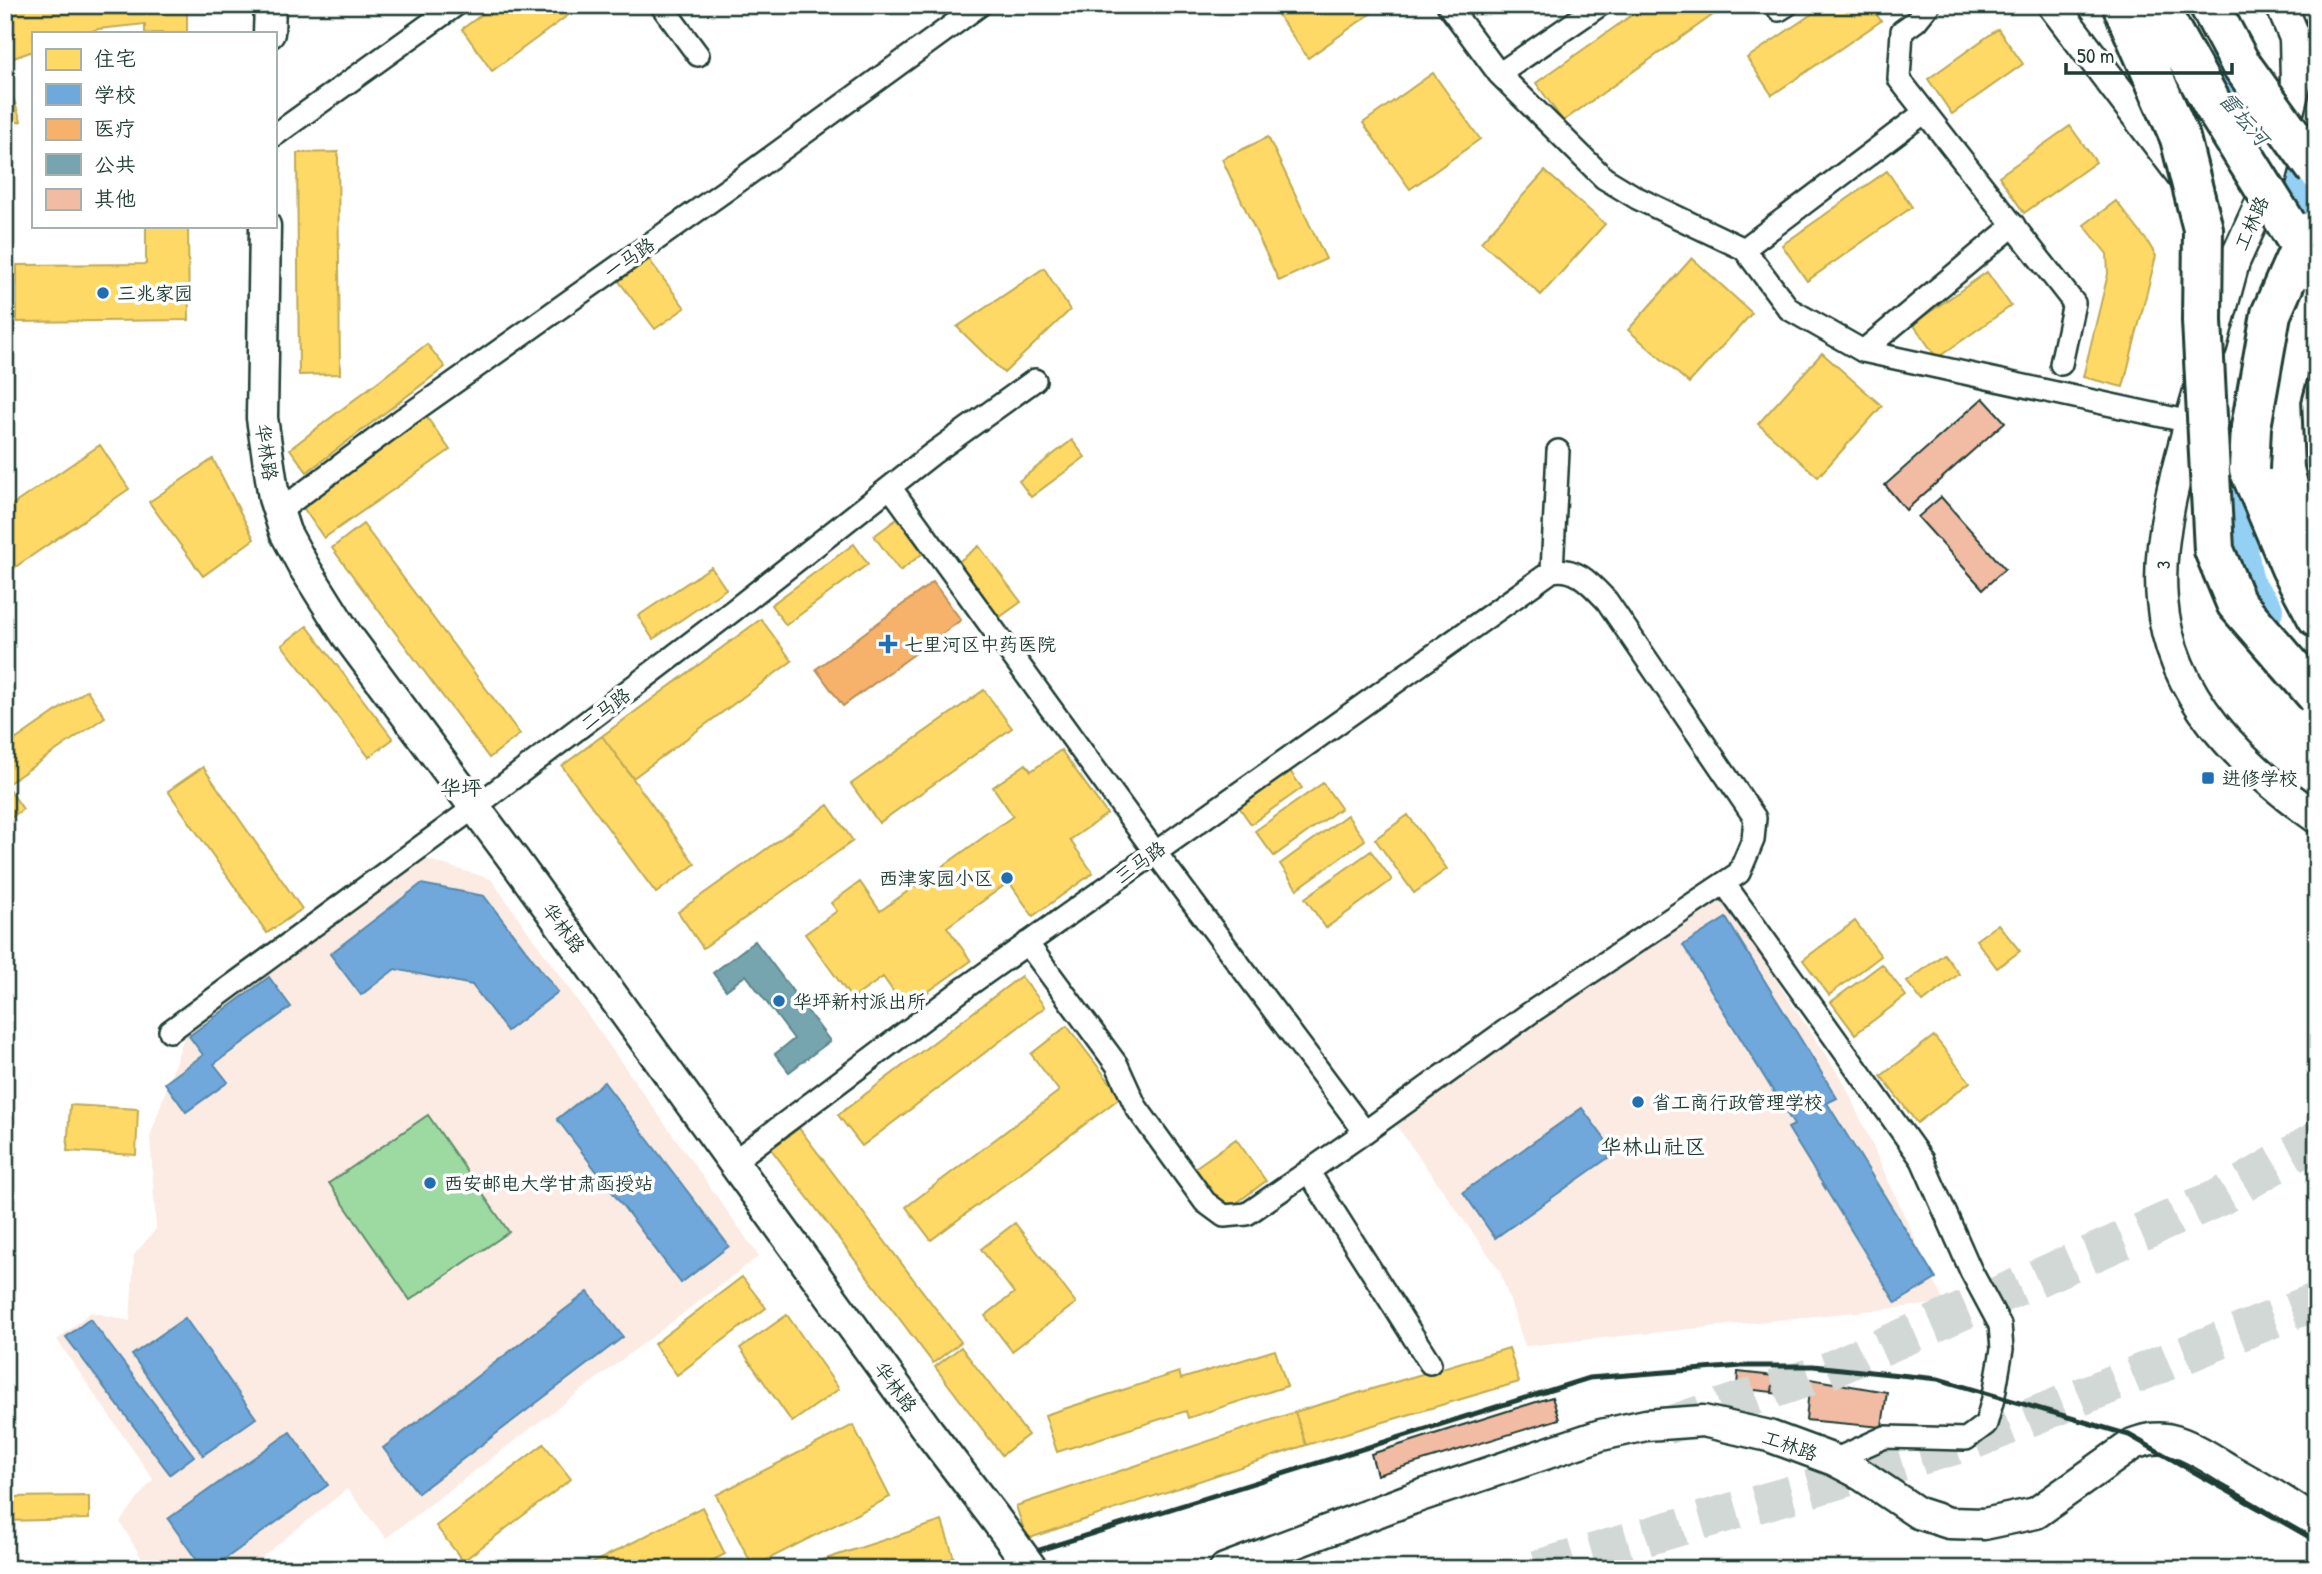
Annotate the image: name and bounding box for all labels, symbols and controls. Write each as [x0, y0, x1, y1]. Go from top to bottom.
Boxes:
legend [32, 32, 276, 228]
scale bar [2066, 32, 2233, 76]
text: 50 m [2077, 41, 2114, 70]
text: 住宅 [94, 44, 136, 73]
text: 学校 [94, 80, 136, 109]
water label: 雷坛河 [2213, 85, 2278, 154]
text: 医疗 [94, 114, 136, 143]
text: 公共 [94, 150, 136, 179]
text: 其他 [94, 184, 136, 213]
street label: 工林路 [2228, 192, 2274, 254]
street label: 一马路 [598, 231, 660, 285]
place label: 三兆家园 [117, 280, 193, 306]
marker: 三兆家园 [95, 285, 111, 301]
street label: 华林路 [250, 422, 284, 482]
street label: 3 [2150, 560, 2176, 570]
place label: 七里河区中药医院 [904, 631, 1056, 657]
marker: 七里河区中药医院 [878, 634, 898, 654]
street label: 二马路 [574, 681, 636, 737]
place label: 进修学校 [2222, 765, 2298, 791]
marker: 进修学校 [2200, 770, 2216, 786]
district label: 华坪 [440, 773, 482, 802]
street label: 三马路 [1109, 835, 1171, 889]
place label: 西津家园小区 [879, 865, 993, 891]
marker: 西津家园小区 [999, 870, 1015, 886]
street label: 华林路 [537, 897, 591, 959]
place label: 华坪新村派出所 [793, 988, 926, 1014]
marker: 华坪新村派出所 [771, 993, 787, 1009]
place label: 省工商行政管理学校 [1652, 1089, 1823, 1115]
marker: 省工商行政管理学校 [1630, 1094, 1646, 1110]
district label: 华林山社区 [1601, 1132, 1706, 1161]
place label: 西安邮电大学甘肃函授站 [444, 1170, 653, 1196]
marker: 西安邮电大学甘肃函授站 [422, 1175, 438, 1191]
street label: 华林路 [869, 1356, 923, 1418]
street label: 工林路 [1759, 1423, 1821, 1467]

